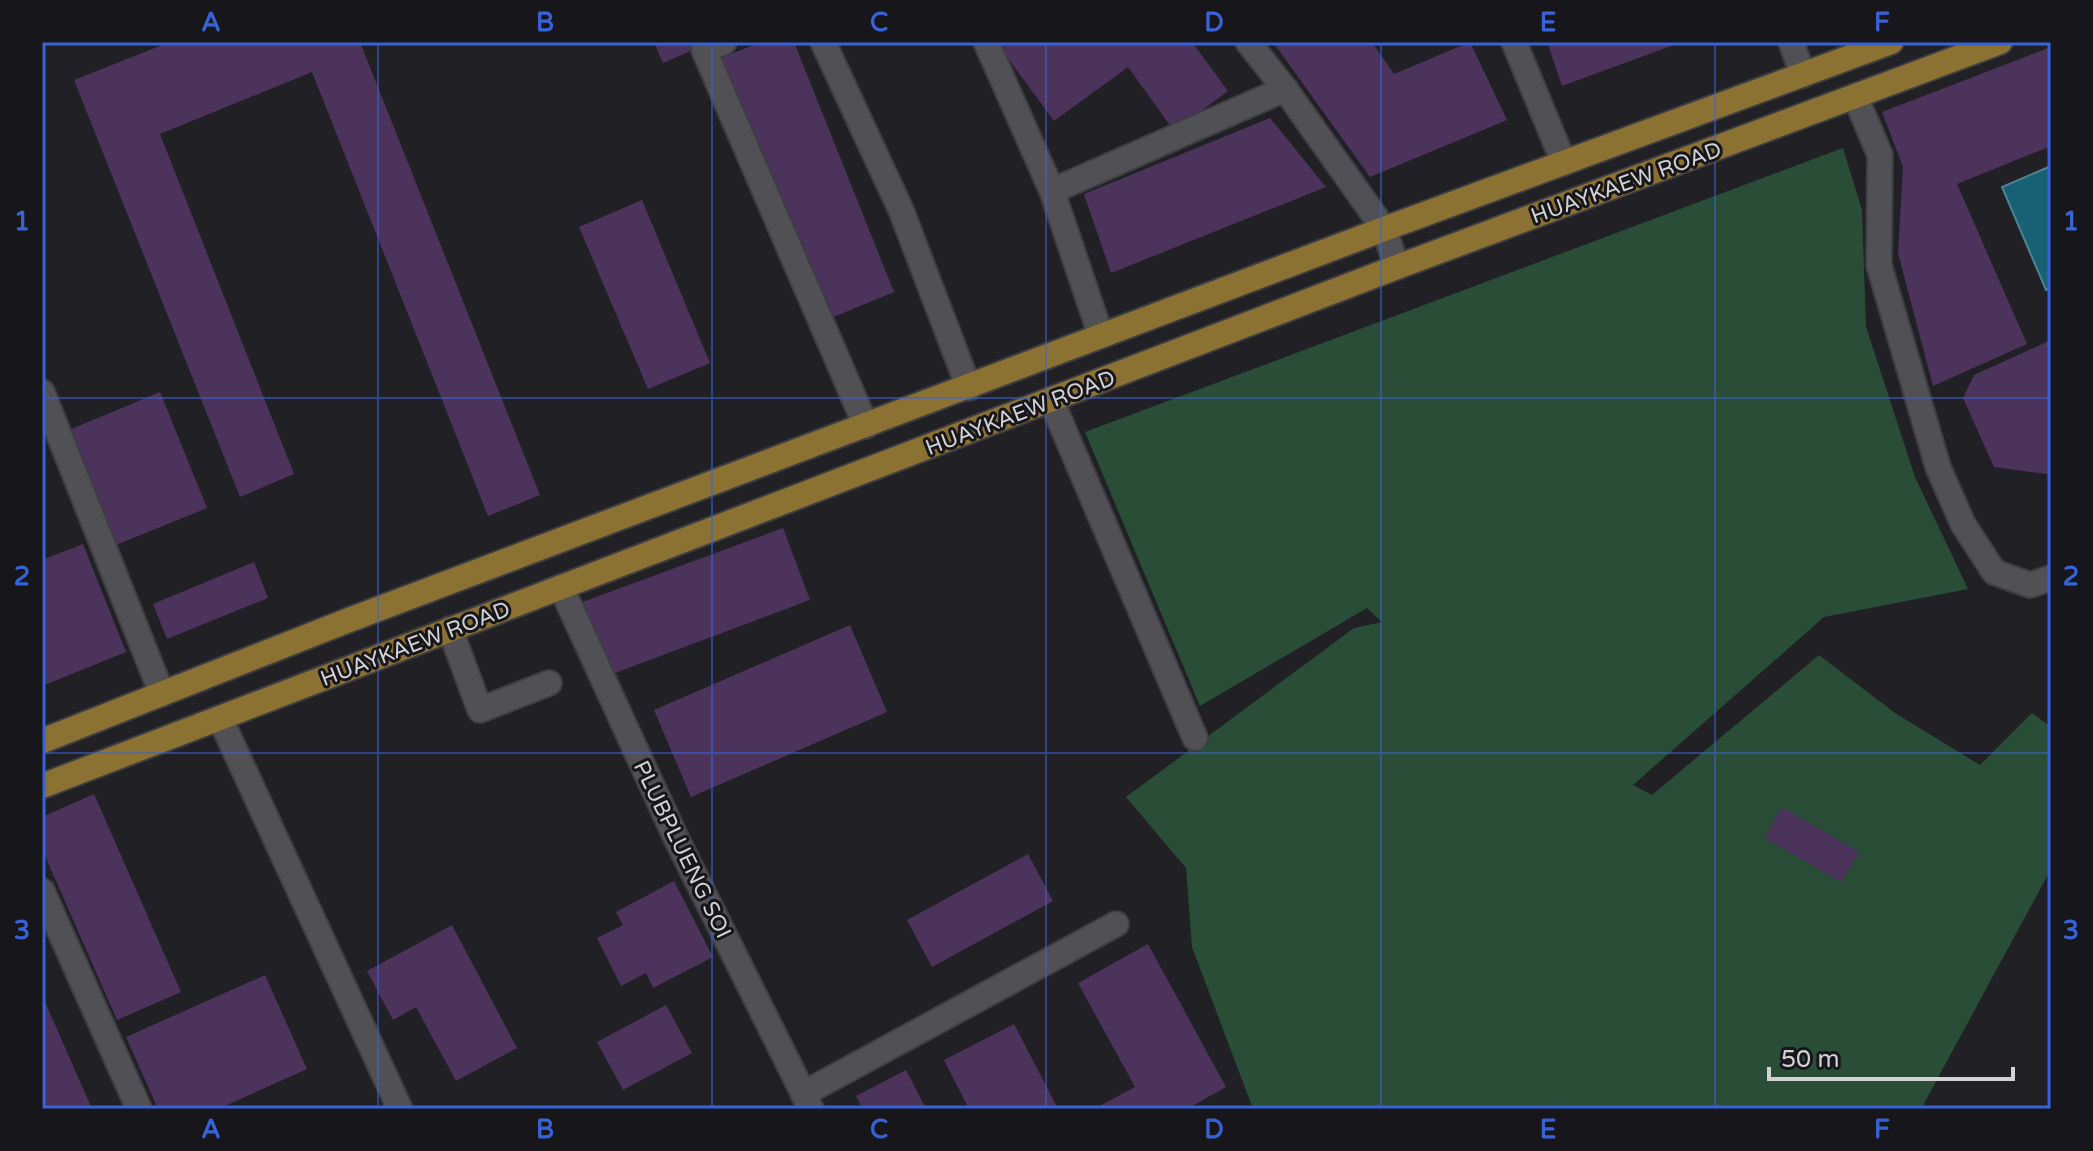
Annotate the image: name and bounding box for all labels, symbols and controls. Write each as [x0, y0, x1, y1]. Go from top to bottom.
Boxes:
text: A [201, 7, 221, 38]
text: B [536, 7, 554, 38]
text: C [870, 7, 888, 38]
text: D [1204, 7, 1224, 38]
text: E [1540, 7, 1556, 38]
text: F [1874, 7, 1890, 38]
street label: HUAYKAEW ROAD [1528, 136, 1725, 230]
text: 1 [14, 206, 30, 237]
text: 1 [2063, 206, 2079, 237]
street label: HUAYKAEW ROAD [922, 365, 1119, 461]
text: 2 [14, 561, 30, 592]
text: 2 [2063, 561, 2079, 592]
street label: HUAYKAEW ROAD [317, 596, 514, 692]
street label: PLUBPLUENG SOI [628, 756, 736, 943]
text: 3 [14, 915, 30, 946]
text: 3 [2063, 915, 2079, 946]
scale bar [1769, 1031, 2013, 1081]
text: 50 m [1781, 1045, 1839, 1074]
text: A [201, 1114, 221, 1145]
text: B [536, 1114, 554, 1145]
text: C [870, 1114, 888, 1145]
text: D [1204, 1114, 1224, 1145]
text: E [1540, 1114, 1556, 1145]
text: F [1874, 1114, 1890, 1145]

